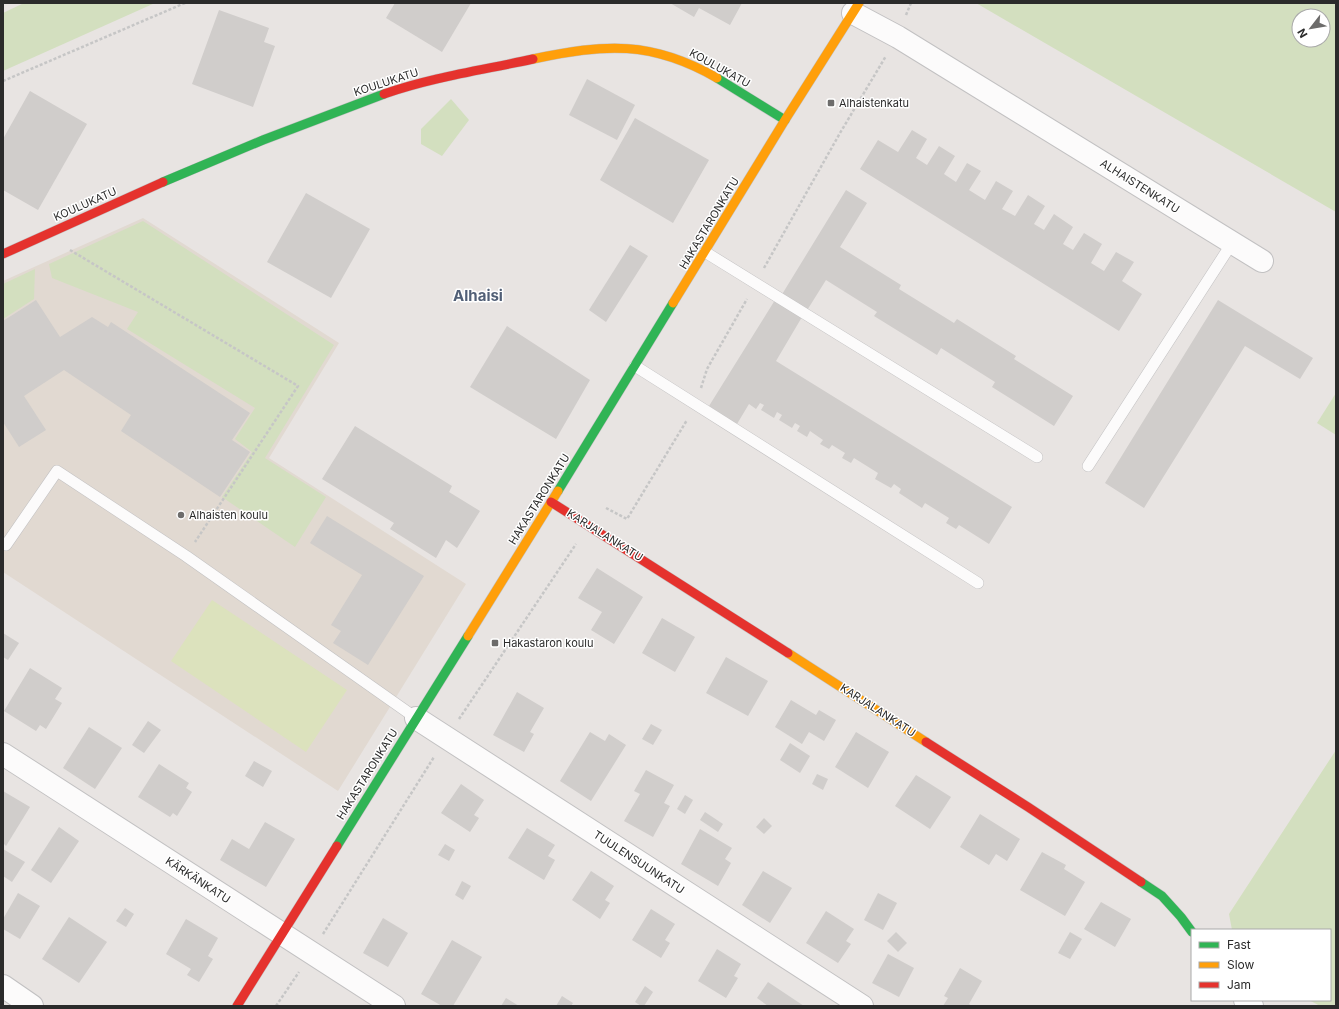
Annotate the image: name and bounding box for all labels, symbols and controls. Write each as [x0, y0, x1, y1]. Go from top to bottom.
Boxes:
north arrow [1291, 8, 1331, 48]
text: N [1294, 26, 1311, 40]
street label: KOULUKATU [687, 46, 753, 90]
street label: KOULUKATU [352, 65, 420, 99]
place label: Alhaistenkatu [839, 96, 909, 110]
marker: Alhaistenkatu [826, 98, 836, 108]
street label: ALHAISTENKATU [1098, 156, 1182, 216]
street label: HAKASTARONKATU [676, 175, 742, 271]
street label: KOULUKATU [51, 184, 119, 224]
district label: Alhaisi [453, 286, 503, 305]
street label: HAKASTARONKATU [505, 451, 573, 547]
street label: KARJALANKATU [564, 506, 646, 564]
place label: Alhaisten koulu [189, 508, 268, 522]
marker: Alhaisten koulu [176, 510, 186, 520]
place label: Hakastaron koulu [503, 636, 593, 650]
marker: Hakastaron koulu [490, 638, 500, 648]
street label: KARJALANKATU [838, 680, 918, 740]
street label: HAKASTARONKATU [333, 726, 401, 822]
street label: TUULENSUUNKATU [591, 827, 687, 897]
street label: KÄRKÄNKATU [163, 854, 233, 906]
legend [1191, 929, 1331, 1001]
text: Fast [1227, 937, 1251, 952]
text: Slow [1227, 957, 1255, 972]
text: Jam [1227, 977, 1251, 992]

